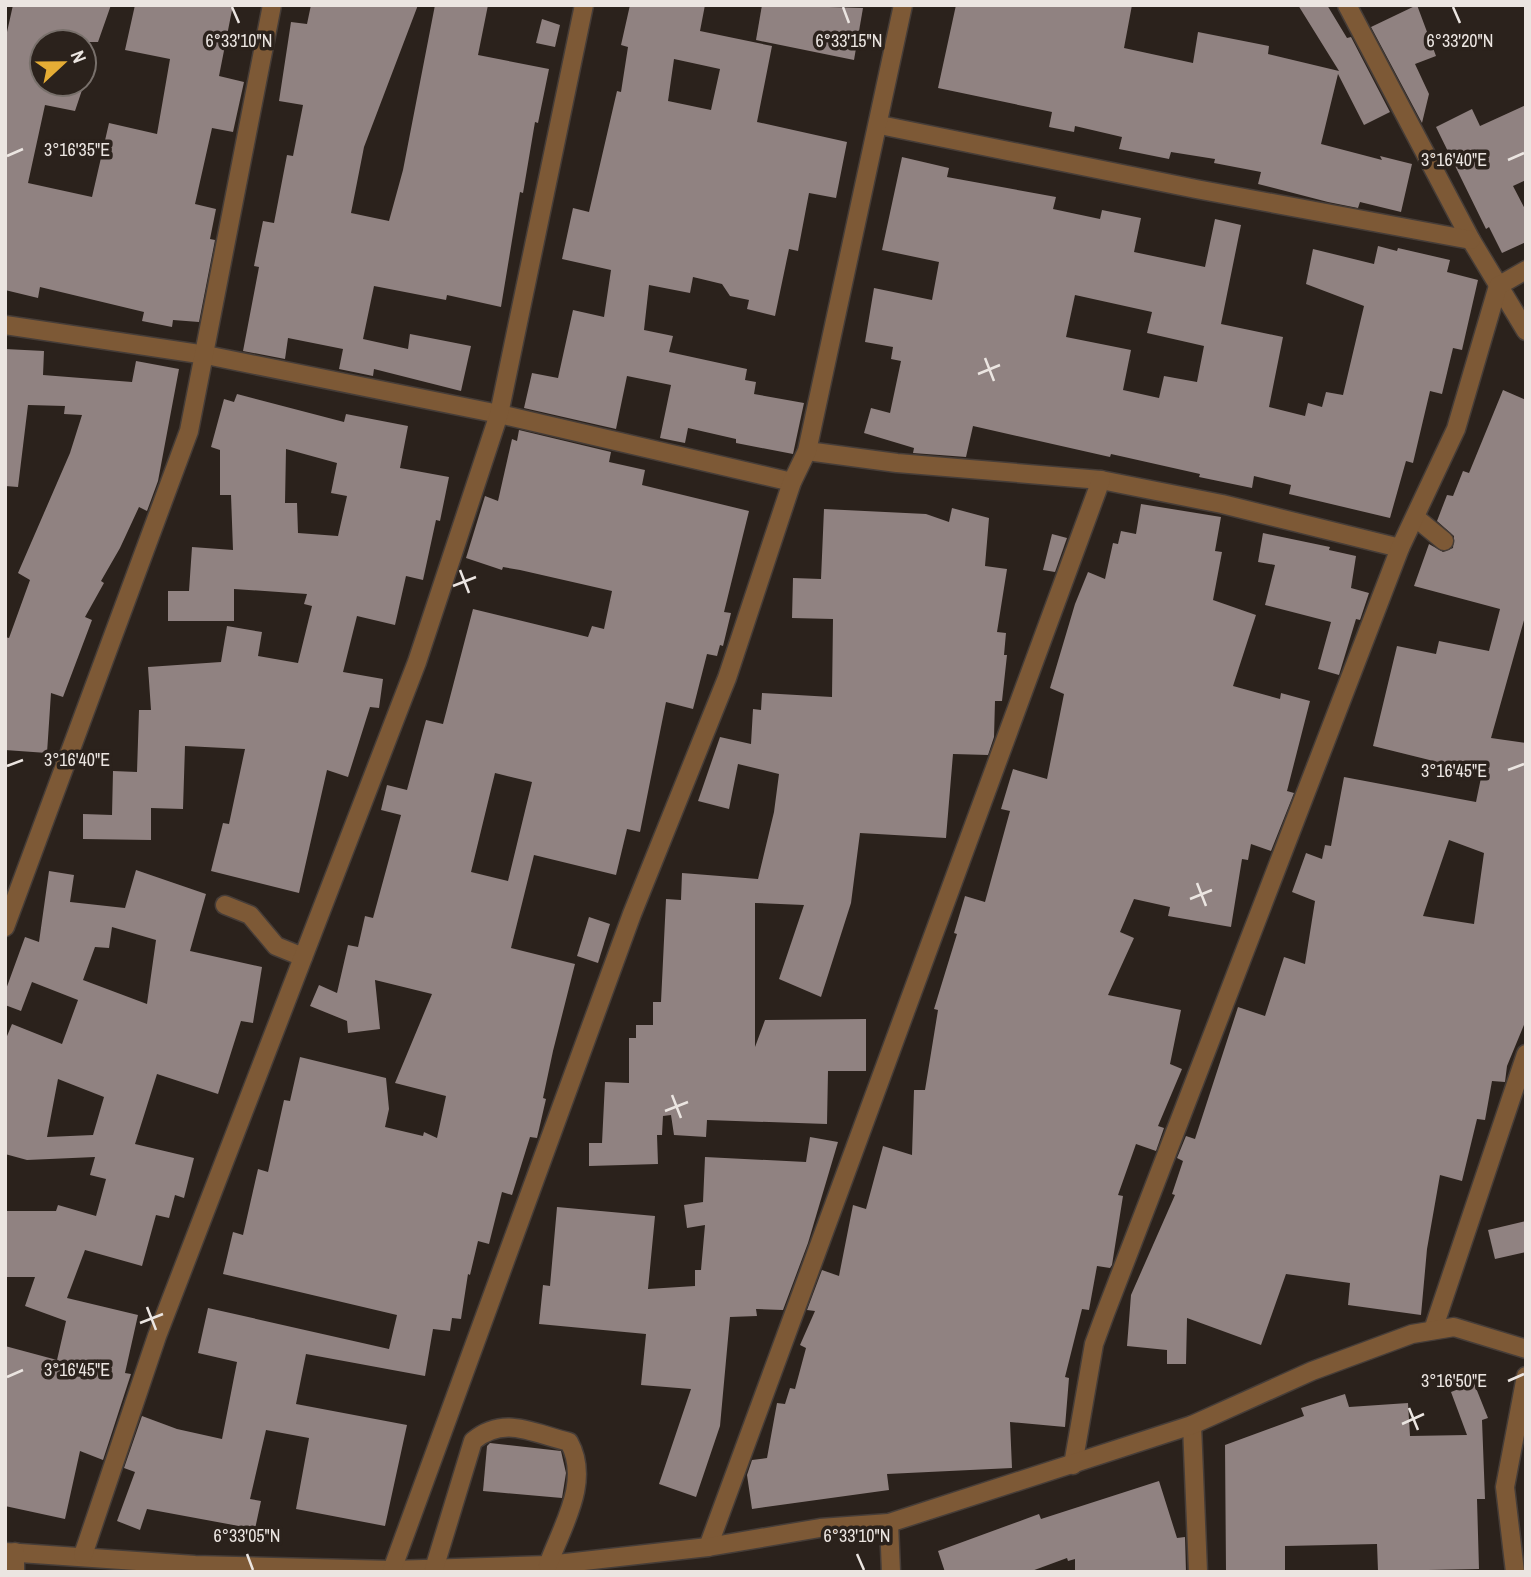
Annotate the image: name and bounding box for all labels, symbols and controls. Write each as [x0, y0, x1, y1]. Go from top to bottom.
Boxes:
north arrow [28, 28, 98, 98]
text: 6°33'10"N [206, 28, 272, 53]
text: 6°33'15"N [816, 28, 882, 53]
text: 6°33'20"N [1427, 28, 1493, 53]
text: N [65, 47, 93, 67]
text: 3°16'35"E [44, 137, 110, 162]
text: 3°16'40"E [1421, 147, 1487, 172]
text: 3°16'40"E [44, 747, 110, 772]
text: 3°16'45"E [1421, 758, 1487, 783]
text: 3°16'45"E [44, 1357, 110, 1382]
text: 3°16'50"E [1421, 1368, 1487, 1393]
text: 6°33'05"N [214, 1523, 280, 1548]
text: 6°33'10"N [824, 1523, 890, 1548]

